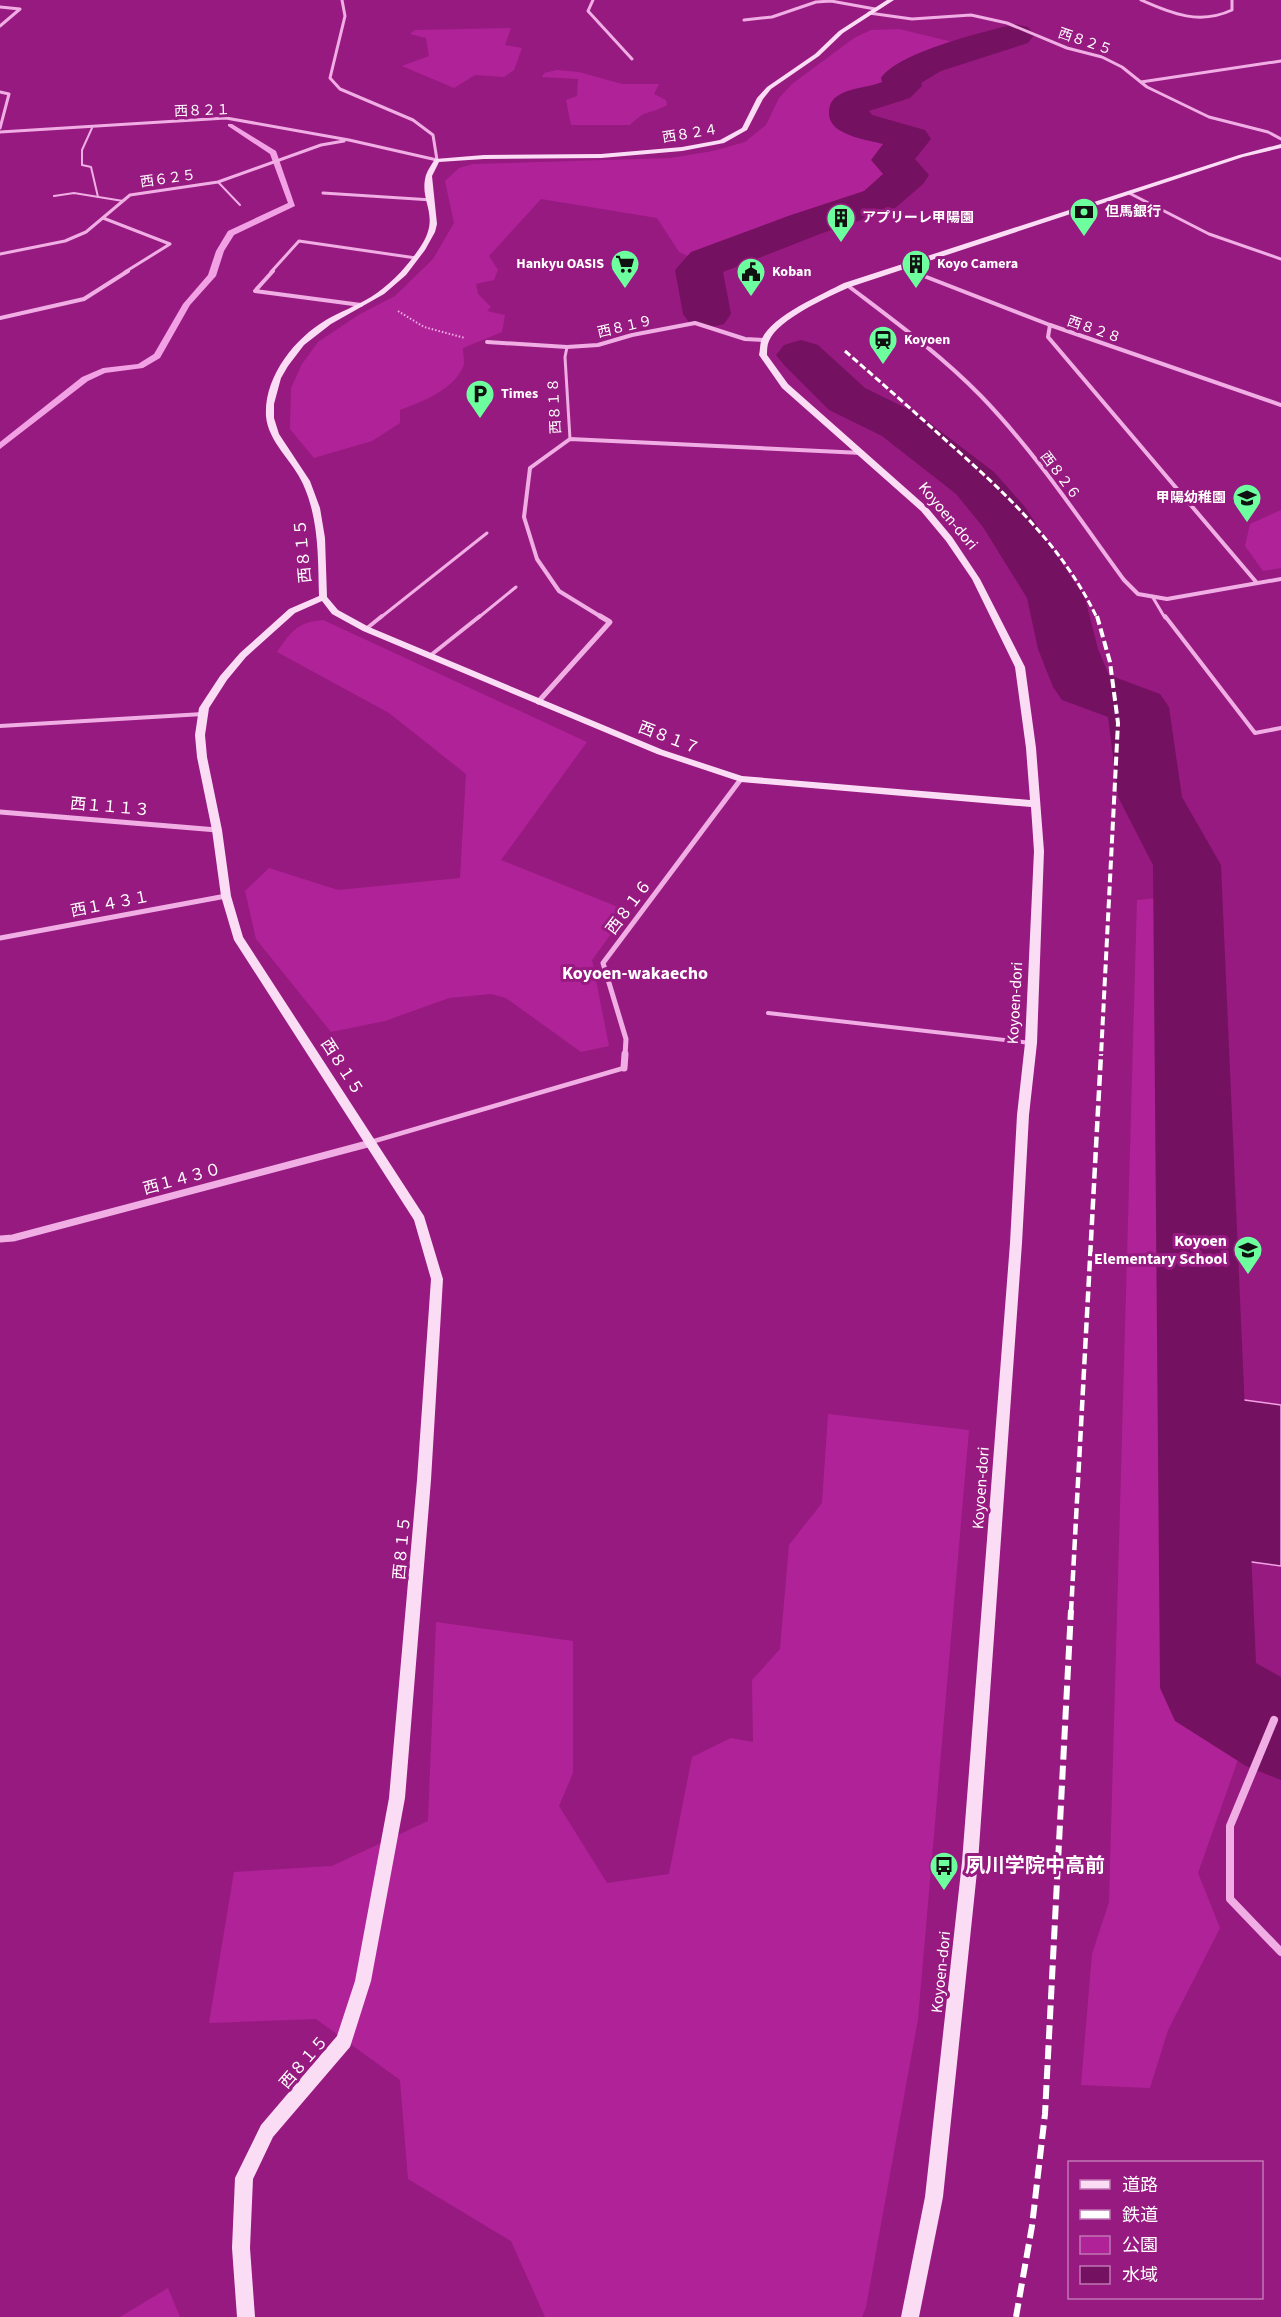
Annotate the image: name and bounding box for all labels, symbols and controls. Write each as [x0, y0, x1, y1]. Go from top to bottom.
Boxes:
street label: 西８２５ [1055, 23, 1115, 61]
street label: 西８２１ [174, 100, 230, 122]
street label: 西８２４ [661, 120, 719, 148]
street label: 西６２５ [139, 165, 197, 193]
bank icon: 但馬銀行 [1068, 196, 1100, 238]
building icon: アプリーレ甲陽園 [825, 202, 857, 244]
place label: 但馬銀行 [1105, 202, 1161, 222]
place label: アプリーレ甲陽園 [862, 208, 974, 228]
supermarket icon: Hankyu OASIS [609, 248, 641, 290]
building icon: Koyo Camera [900, 248, 932, 290]
place label: Hankyu OASIS [516, 254, 604, 274]
place label: Koyo Camera [937, 254, 1018, 274]
public building icon: Koban [735, 256, 767, 298]
place label: Koban [772, 262, 811, 282]
street label: 西８１９ [595, 311, 655, 343]
street label: 西８２８ [1064, 311, 1124, 349]
station icon: Koyoen [867, 324, 899, 366]
place label: Koyoen [904, 330, 950, 350]
parking icon: Times [464, 378, 496, 420]
street label: 西８１８ [544, 378, 566, 434]
place label: Times [501, 384, 538, 404]
street label: 西８２６ [1035, 448, 1085, 504]
street label: Koyoen-dori [913, 477, 983, 555]
school or university icon: 甲陽幼稚園 [1231, 482, 1263, 524]
place label: 甲陽幼稚園 [1156, 488, 1226, 508]
street label: 西８１５ [289, 518, 317, 584]
street label: 西８１７ [635, 716, 703, 760]
street label: 西１１１３ [69, 793, 151, 821]
street label: 西８１６ [601, 875, 657, 939]
street label: 西１４３１ [69, 886, 151, 922]
district label: Koyoen-wakaecho [562, 961, 708, 986]
street label: Koyoen-dori [1002, 961, 1028, 1045]
street label: 西８１５ [315, 1034, 369, 1100]
street label: 西１４３０ [141, 1158, 223, 1200]
place label: Koyoen Elementary School [1094, 1230, 1227, 1270]
school or university icon: Koyoen Elementary School [1232, 1234, 1264, 1276]
street label: Koyoen-dori [967, 1446, 995, 1530]
street label: 西８１５ [388, 1515, 416, 1581]
bus stop icon: 夙川学院中高前 [928, 1850, 960, 1892]
place label: 夙川学院中高前 [965, 1852, 1105, 1880]
street label: Koyoen-dori [926, 1930, 956, 2014]
street label: 西８１５ [275, 2031, 333, 2093]
legend [1068, 2161, 1263, 2299]
text: 道路 [1122, 2173, 1158, 2198]
text: 鉄道 [1122, 2203, 1158, 2228]
text: 公園 [1122, 2233, 1158, 2258]
text: 水域 [1122, 2263, 1158, 2288]

